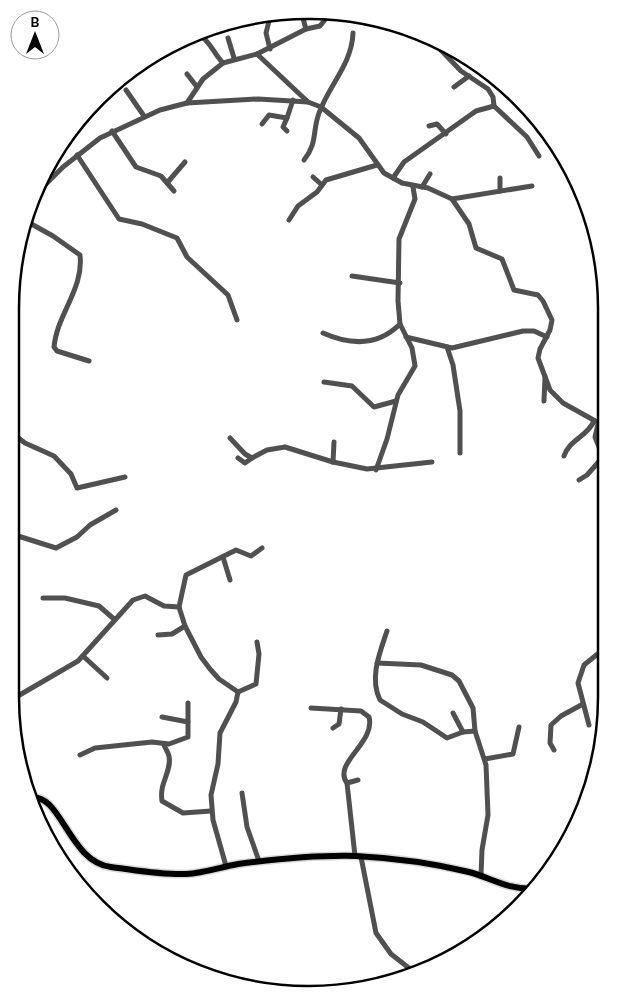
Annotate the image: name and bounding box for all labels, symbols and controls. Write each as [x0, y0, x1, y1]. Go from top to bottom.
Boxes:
north arrow [10, 10, 60, 60]
text: B [31, 13, 40, 31]

